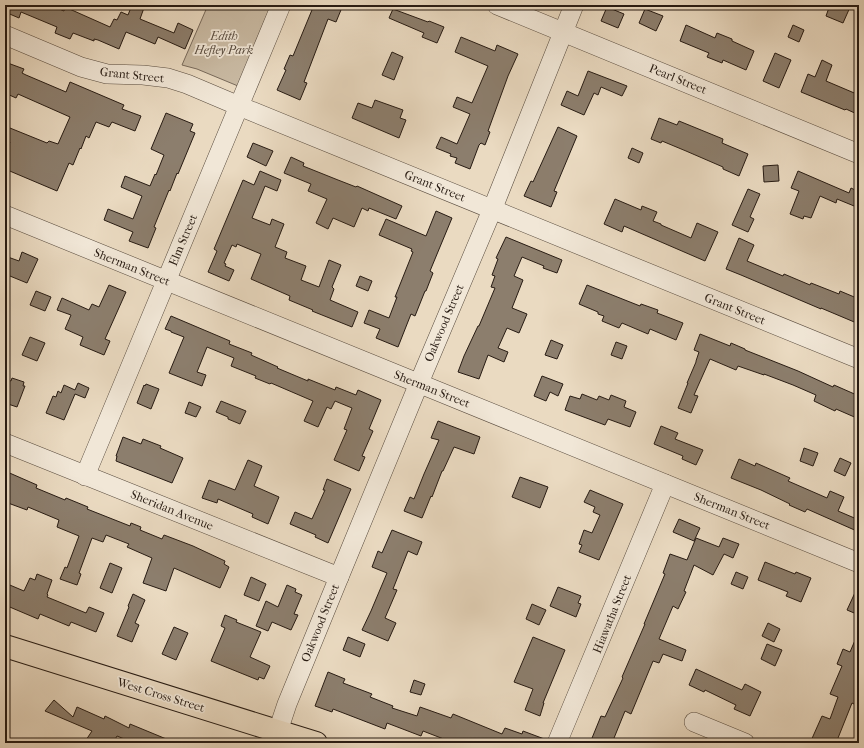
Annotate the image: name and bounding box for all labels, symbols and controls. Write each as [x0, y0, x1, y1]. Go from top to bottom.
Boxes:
park label: Edith Hefley Park [194, 29, 253, 57]
street label: Pearl Street [647, 61, 710, 97]
street label: Grant Street [99, 65, 166, 85]
street label: Grant Street [402, 167, 468, 205]
street label: Elm Street [166, 211, 200, 268]
street label: Sherman Street [92, 245, 173, 289]
street label: Oakwood Street [421, 281, 467, 364]
street label: Grant Street [702, 290, 768, 328]
street label: Sherman Street [392, 367, 473, 411]
street label: Sheridan Avenue [129, 487, 215, 533]
street label: Sherman Street [692, 489, 773, 533]
street label: Hiawatha Street [590, 572, 634, 655]
street label: Oakwood Street [298, 581, 342, 664]
street label: West Cross Street [115, 675, 207, 715]

